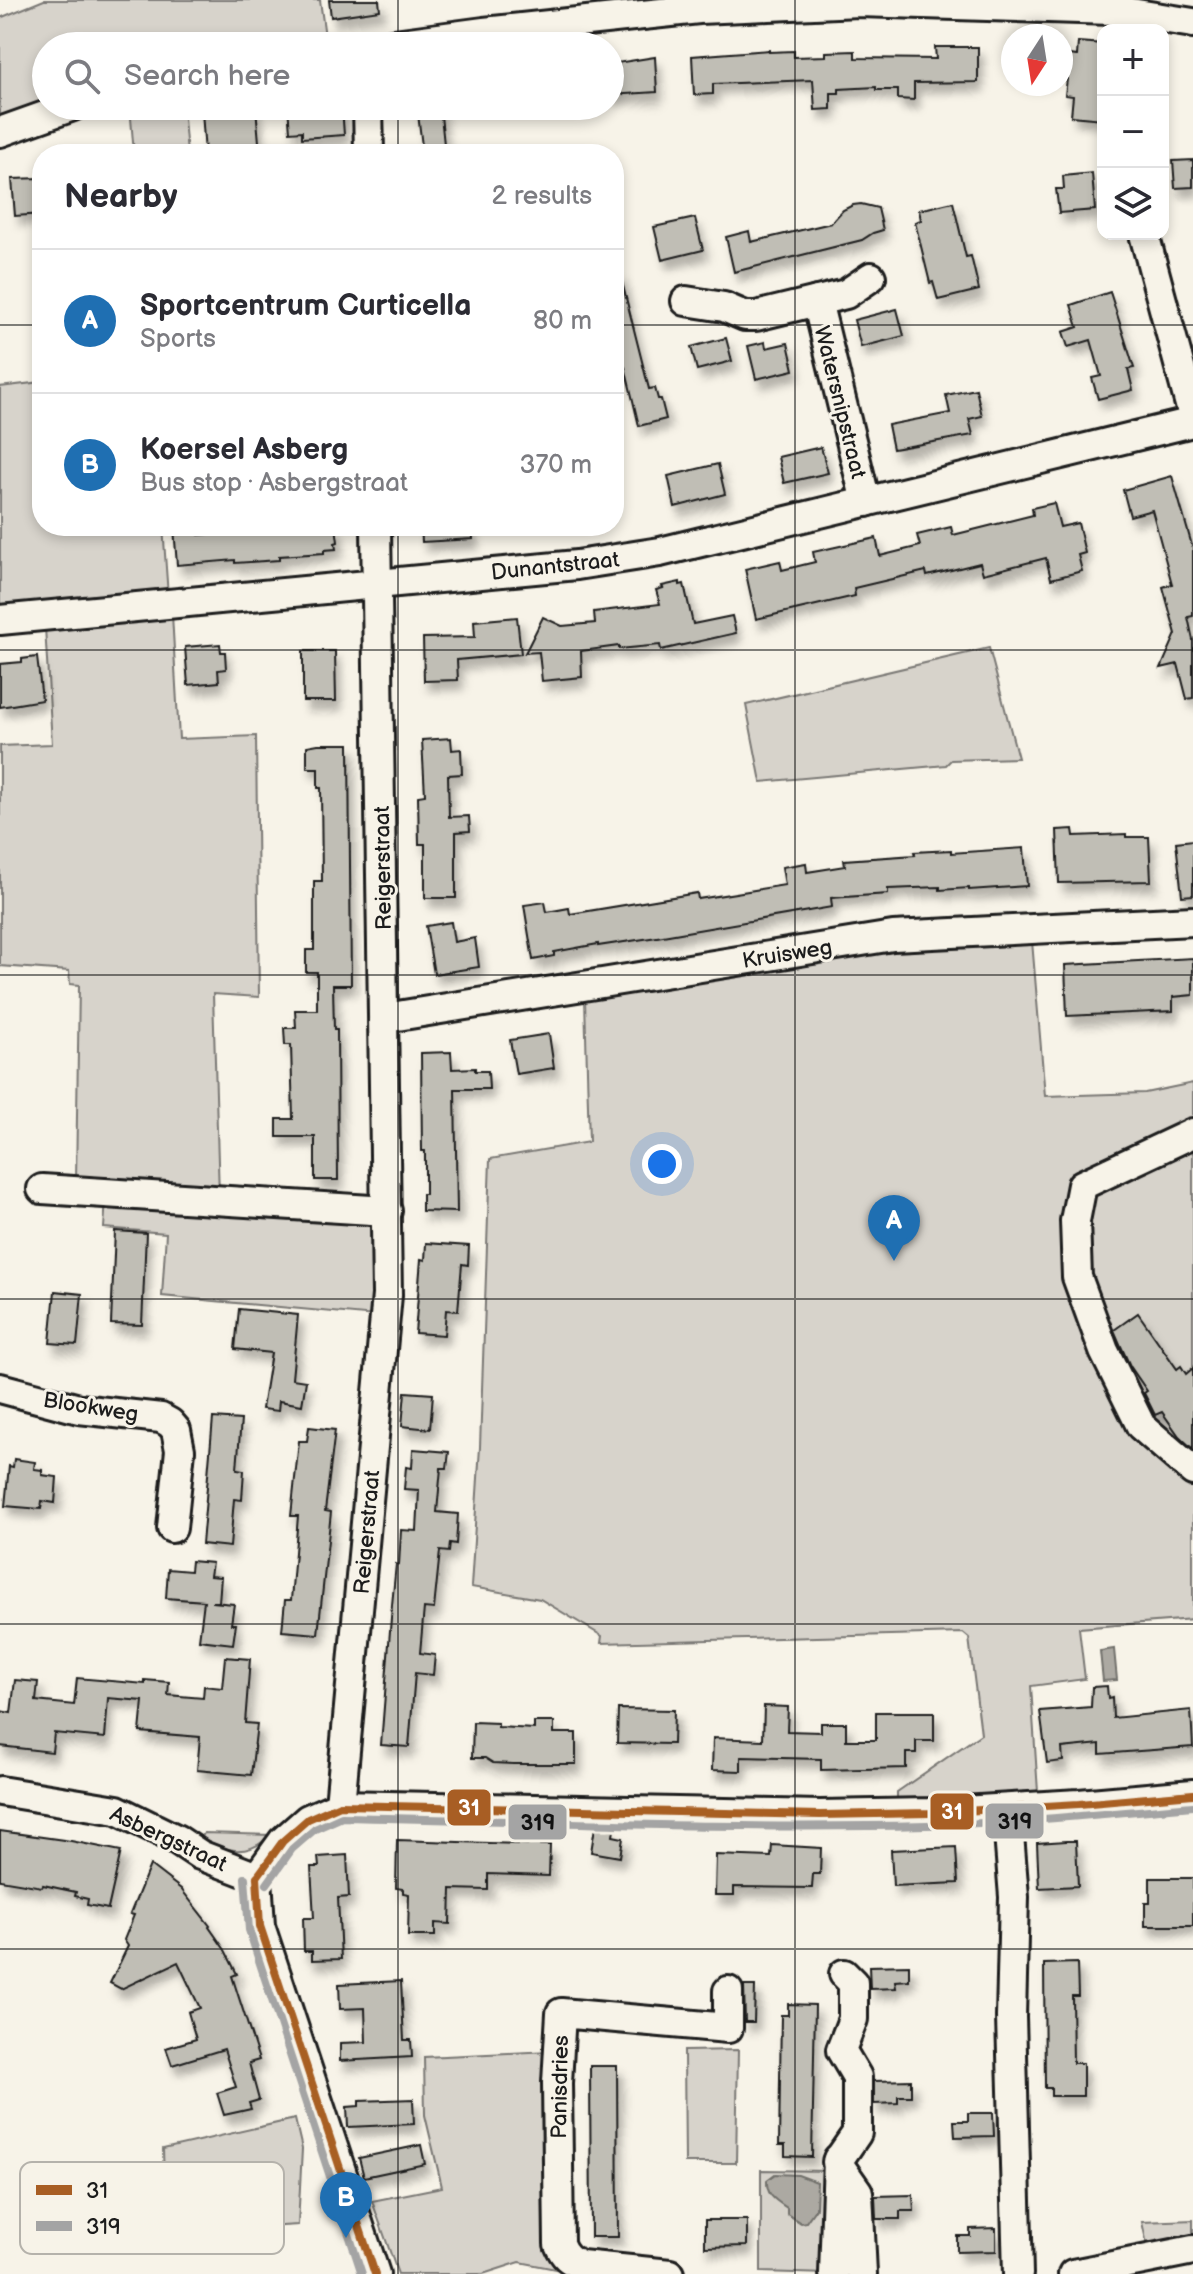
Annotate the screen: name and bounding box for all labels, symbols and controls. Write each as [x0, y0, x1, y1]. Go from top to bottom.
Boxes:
north arrow [1001, 24, 1073, 96]
map controls [1097, 24, 1169, 240]
button: + [1097, 24, 1169, 96]
search box [32, 32, 624, 120]
icon: search [60, 54, 104, 98]
text: Search here [124, 58, 290, 94]
button: − [1097, 96, 1169, 168]
button: layers [1097, 168, 1169, 240]
text: Nearby [64, 176, 178, 217]
text: 2 results [492, 181, 592, 212]
text: Sportcentrum Curticella [140, 288, 471, 324]
text: A [82, 306, 98, 337]
text: 80 m [533, 306, 592, 337]
street label: Watersnipstraat [808, 323, 872, 482]
text: Sports [140, 324, 216, 355]
text: Koersel Asberg [140, 432, 348, 468]
text: B [81, 450, 99, 481]
text: 370 m [519, 450, 592, 481]
text: Bus stop · Asbergstraat [140, 468, 408, 499]
street label: Dunantstraat [490, 546, 621, 587]
street label: Reigerstraat [369, 805, 398, 930]
street label: Kruisweg [740, 934, 834, 975]
your location [642, 1144, 682, 1184]
pin: A [868, 1195, 920, 1261]
street label: Blookweg [41, 1387, 140, 1428]
street label: Reigerstraat [349, 1469, 386, 1595]
line badge: 31 [446, 1788, 492, 1827]
line badge: 31 [929, 1792, 975, 1831]
text: 31 [458, 1795, 480, 1822]
text: 31 [941, 1799, 963, 1826]
street label: Asbergstraat [106, 1801, 231, 1878]
line badge: 319 [984, 1802, 1045, 1840]
line badge: 319 [507, 1803, 568, 1841]
text: 319 [997, 1809, 1033, 1836]
text: 319 [520, 1810, 556, 1837]
street label: Panisdries [546, 2035, 575, 2139]
legend [20, 2162, 284, 2254]
pin: B [320, 2172, 372, 2238]
text: 31 [86, 2178, 108, 2205]
text: 319 [86, 2214, 121, 2241]

